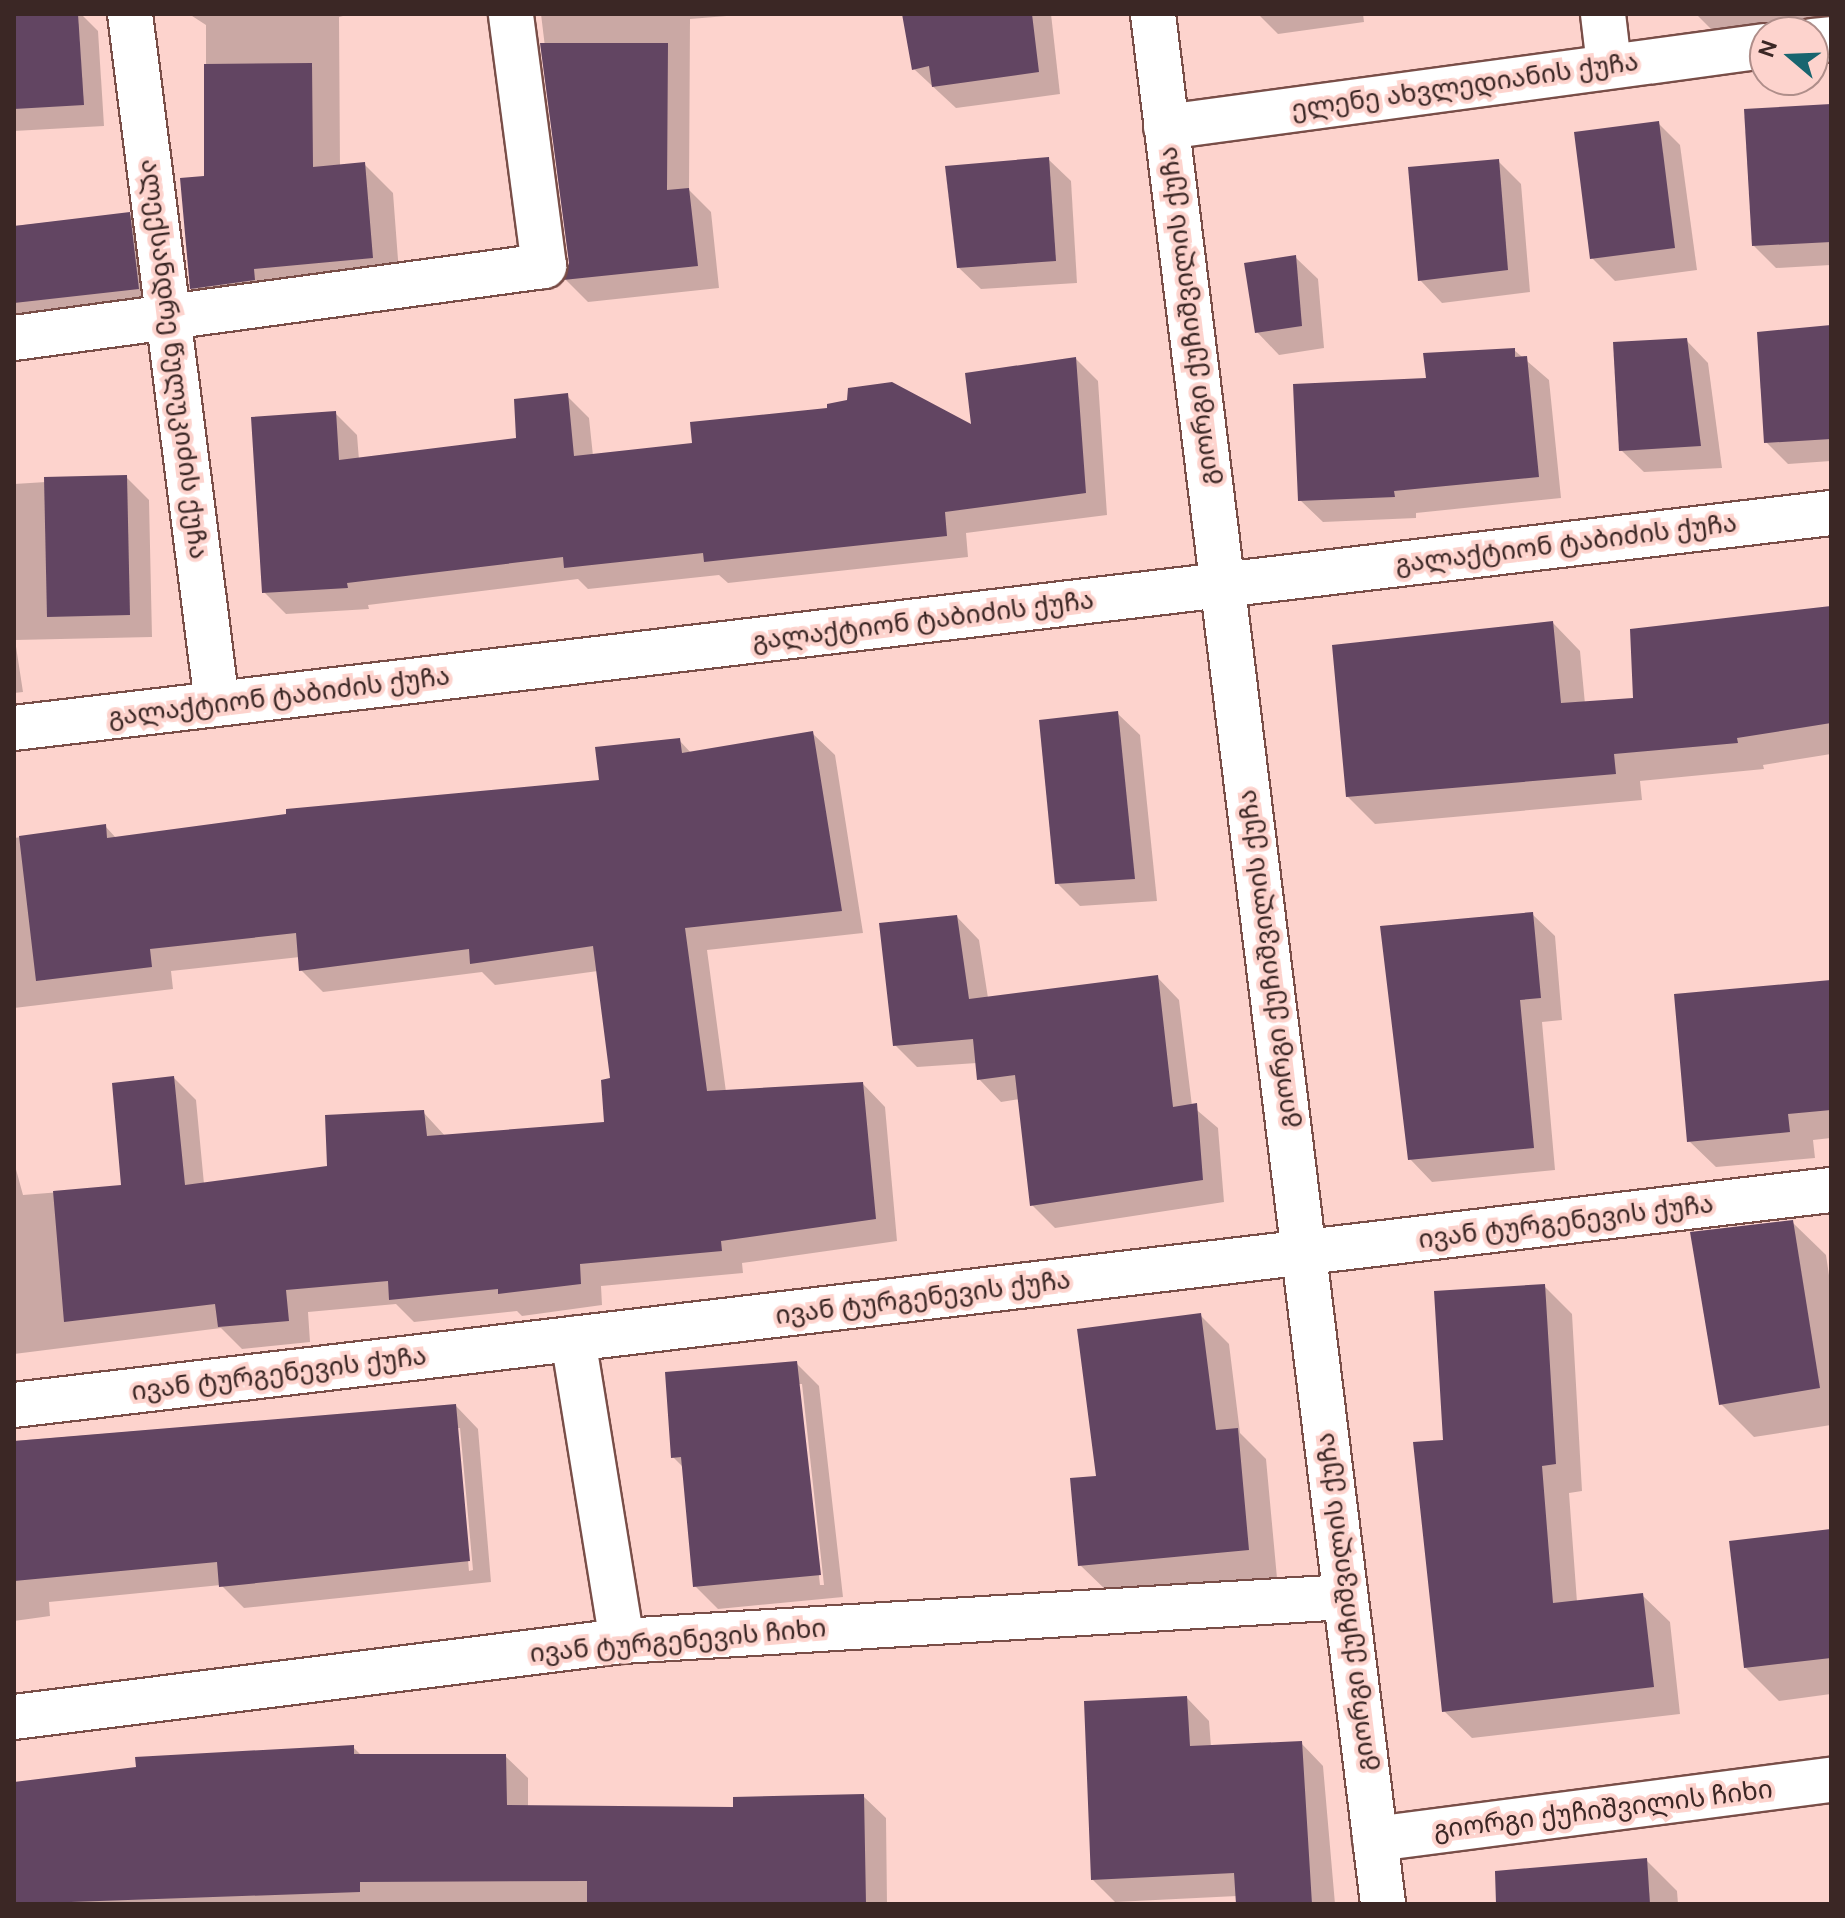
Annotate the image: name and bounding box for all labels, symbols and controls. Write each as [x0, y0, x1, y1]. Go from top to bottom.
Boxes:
north arrow [1749, 16, 1829, 96]
text: N [1751, 36, 1784, 61]
street label: ელენე ახვლედიანის ქუჩა [1289, 46, 1641, 126]
street label: გიორგი ქუჩიშვილის ქუჩა [1153, 145, 1225, 487]
street label: ალექსანდრე წულუკიძის ქუჩა [134, 157, 214, 561]
street label: გალაქტიონ ტაბიძის ქუჩა [1393, 508, 1739, 580]
street label: გალაქტიონ ტაბიძის ქუჩა [750, 585, 1096, 657]
street label: გალაქტიონ ტაბიძის ქუჩა [106, 661, 452, 733]
street label: გიორგი ქუჩიშვილის ქუჩა [1232, 788, 1304, 1130]
street label: ივან ტურგენევის ქუჩა [1417, 1188, 1715, 1256]
street label: ივან ტურგენევის ქუჩა [774, 1264, 1072, 1332]
street label: ივან ტურგენევის ქუჩა [130, 1340, 428, 1408]
street label: გიორგი ქუჩიშვილის ქუჩა [1310, 1431, 1382, 1773]
street label: ივან ტურგენევის ჩიხი [528, 1612, 828, 1670]
street label: გიორგი ქუჩიშვილის ჩიხი [1432, 1774, 1774, 1846]

